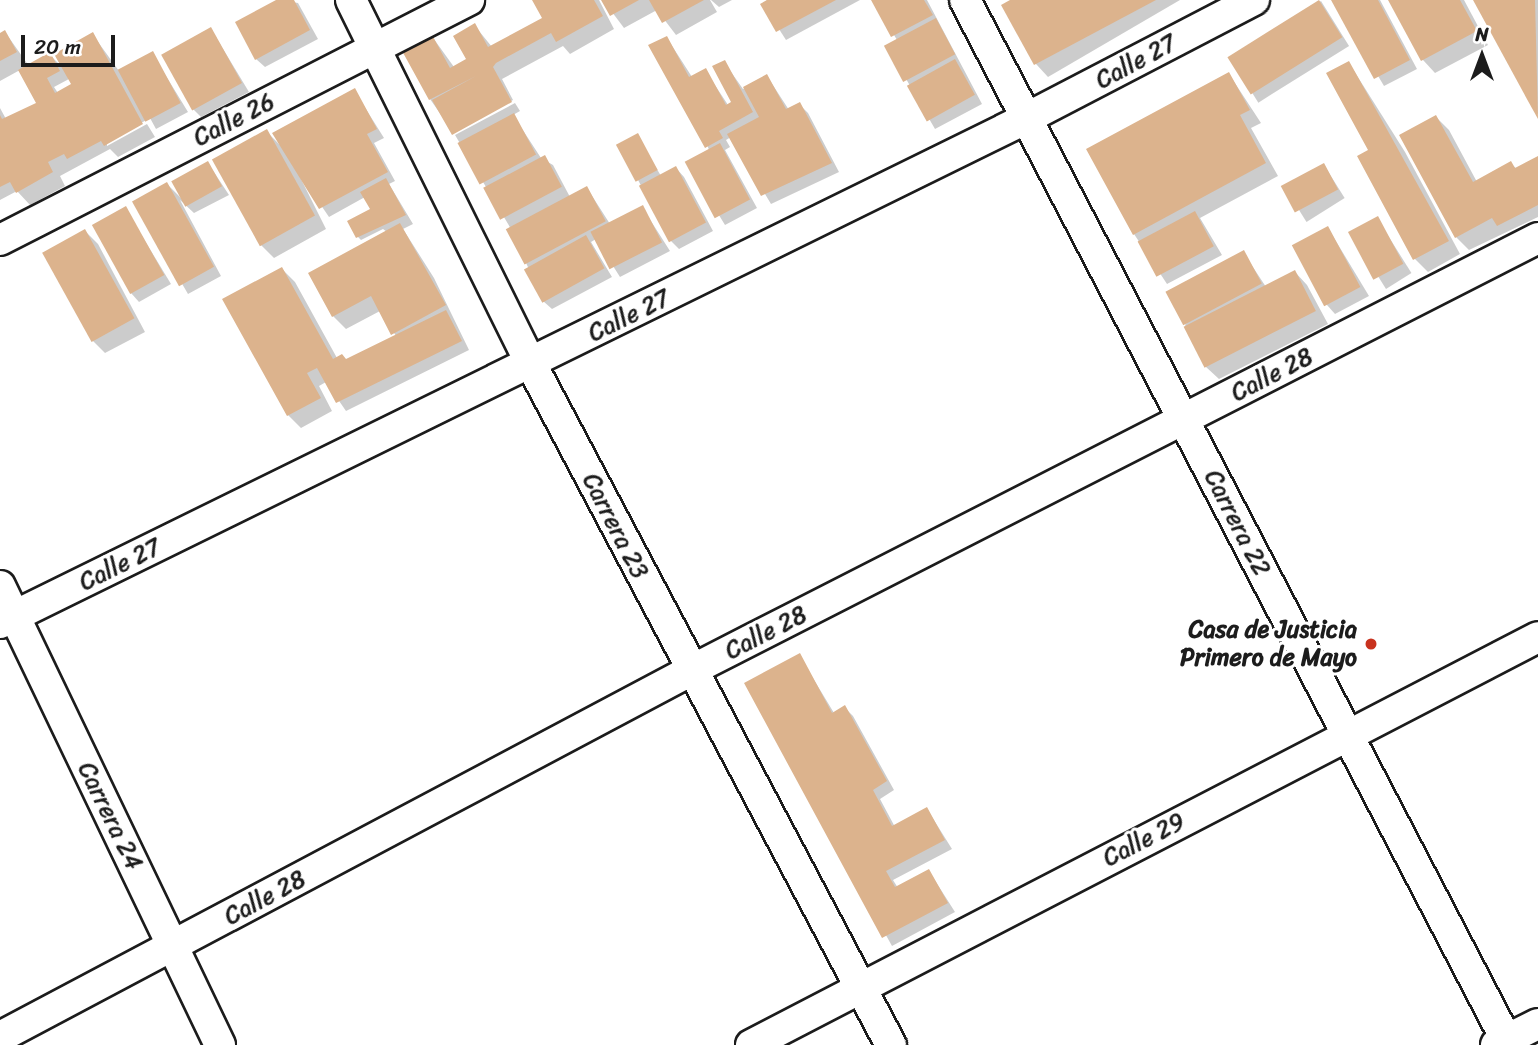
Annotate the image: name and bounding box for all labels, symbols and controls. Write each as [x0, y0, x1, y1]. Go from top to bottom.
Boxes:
text: N [1475, 18, 1489, 51]
scale bar [24, 21, 119, 65]
north arrow [1447, 21, 1517, 91]
text: 20 m [34, 28, 81, 66]
street label: Calle 27 [1091, 29, 1181, 95]
street label: Calle 26 [189, 87, 279, 153]
street label: Calle 27 [584, 284, 674, 348]
street label: Calle 28 [1226, 342, 1318, 408]
street label: Carrera 22 [1198, 465, 1276, 581]
street label: Carrera 23 [576, 469, 654, 583]
street label: Calle 27 [75, 533, 165, 597]
street label: Calle 28 [720, 600, 812, 666]
place label: Casa de Justicia Primero de Mayo [1180, 616, 1357, 672]
marker: Casa de Justicia Primero de Mayo [1363, 636, 1379, 652]
street label: Carrera 24 [72, 758, 148, 874]
street label: Calle 29 [1098, 807, 1190, 873]
street label: Calle 28 [220, 865, 310, 931]

